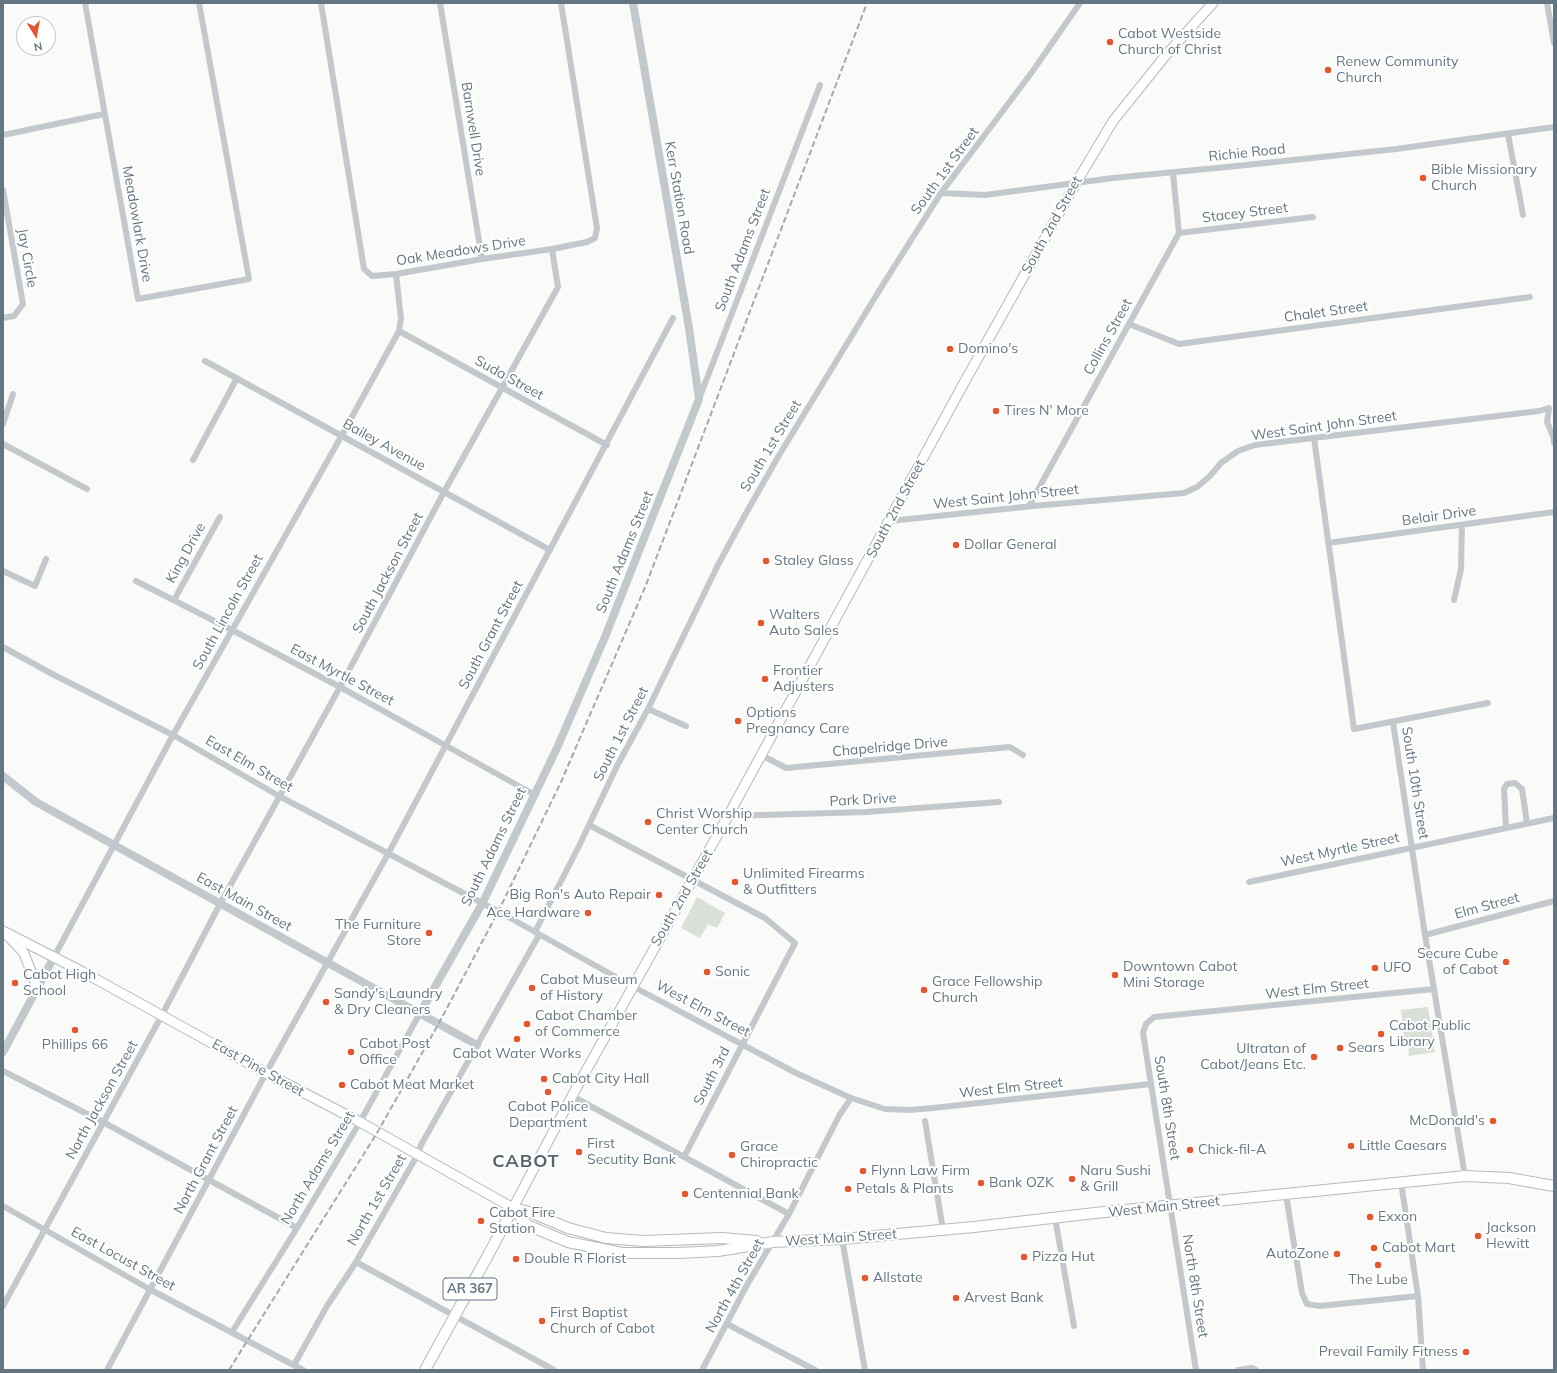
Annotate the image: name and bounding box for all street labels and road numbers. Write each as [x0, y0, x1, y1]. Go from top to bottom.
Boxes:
street label: Barnwell Drive [457, 81, 489, 177]
street label: South 1st Street [908, 124, 982, 218]
street label: Kerr Station Road [661, 140, 697, 256]
street label: Richie Road [1208, 141, 1286, 165]
street label: Meadowlark Drive [118, 164, 156, 284]
street label: South 2nd Street [1018, 173, 1086, 277]
street label: South Adams Street [712, 186, 774, 314]
street label: Stacey Street [1201, 199, 1289, 227]
street label: Jay Circle [14, 227, 40, 289]
street label: Oak Meadows Drive [395, 232, 527, 270]
street label: Collins Street [1080, 296, 1136, 378]
street label: Chalet Street [1283, 298, 1369, 326]
street label: Suda Street [472, 352, 546, 404]
street label: South 1st Street [737, 397, 805, 495]
street label: West Saint John Street [1250, 407, 1398, 445]
street label: Bailey Avenue [340, 415, 428, 475]
street label: South 2nd Street [863, 457, 929, 561]
street label: West Saint John Street [932, 481, 1080, 513]
street label: South Adams Street [593, 489, 657, 615]
street label: Belair Drive [1401, 502, 1477, 530]
street label: South Jackson Street [349, 510, 427, 636]
street label: King Drive [163, 520, 209, 586]
street label: South Lincoln Street [189, 551, 267, 673]
street label: South Grant Street [455, 578, 527, 692]
street label: East Myrtle Street [287, 641, 397, 709]
street label: South 1st Street [590, 684, 652, 784]
street label: South 10th Street [1398, 725, 1432, 841]
street label: East Elm Street [202, 732, 296, 796]
street label: Chapelridge Drive [832, 734, 948, 760]
street label: South Adams Street [458, 785, 530, 909]
street label: Park Drive [829, 790, 897, 810]
street label: West Myrtle Street [1279, 829, 1401, 871]
street label: South 2nd Street [647, 847, 717, 949]
street label: East Main Street [193, 869, 295, 935]
street label: Elm Street [1453, 889, 1521, 923]
street label: West Elm Street [1264, 975, 1370, 1003]
street label: West Elm Street [653, 977, 753, 1041]
street label: East Pine Street [209, 1036, 307, 1100]
street label: North Jackson Street [62, 1038, 142, 1162]
street label: South 3rd [690, 1044, 734, 1108]
street label: South 8th Street [1150, 1055, 1184, 1161]
street label: West Elm Street [958, 1074, 1064, 1102]
street label: North Grant Street [170, 1103, 242, 1217]
street label: North Adams Street [278, 1108, 358, 1228]
street label: North 1st Street [344, 1151, 410, 1249]
street label: West Main Street [1107, 1193, 1221, 1221]
street label: East Locust Street [68, 1223, 178, 1295]
street label: West Main Street [784, 1226, 898, 1250]
street label: North 8th Street [1179, 1233, 1211, 1339]
street label: North 4th Street [702, 1236, 768, 1336]
road number: AR 367 [443, 1278, 497, 1300]

